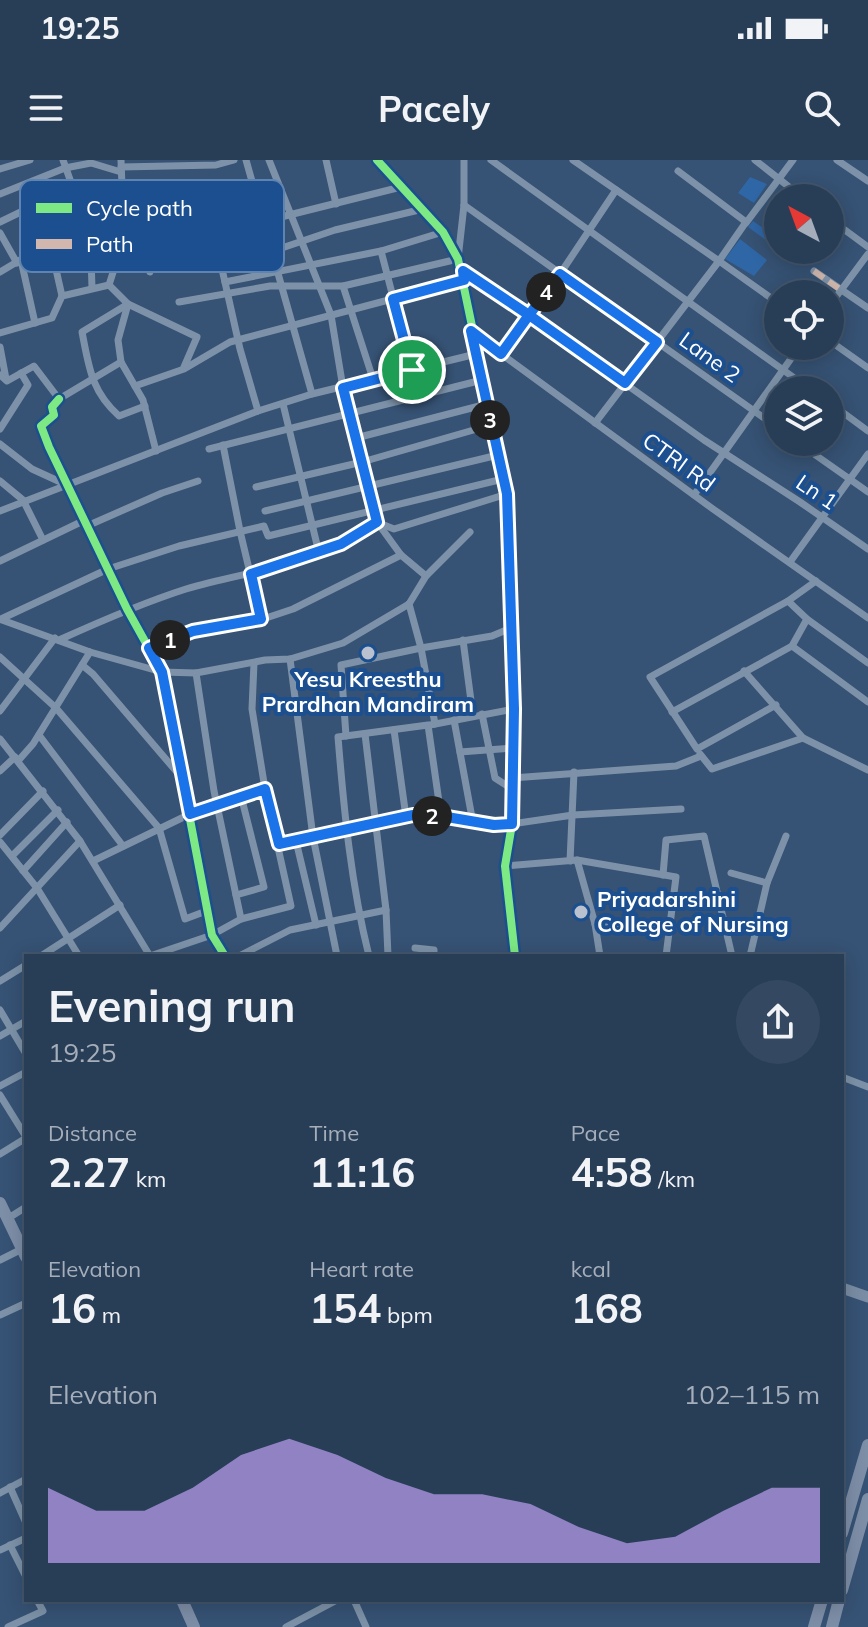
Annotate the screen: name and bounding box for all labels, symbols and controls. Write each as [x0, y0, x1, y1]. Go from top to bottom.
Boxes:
text: 19:25 [40, 9, 119, 47]
icon: menu [24, 86, 68, 130]
text: Pacely [378, 86, 490, 131]
icon: search [800, 86, 844, 130]
legend [20, 180, 284, 272]
north arrow [764, 184, 844, 264]
map controls [764, 184, 844, 456]
text: Cycle path [86, 194, 193, 222]
text: Path [86, 230, 134, 258]
pin: 4 [526, 272, 566, 312]
text: 4 [539, 278, 553, 306]
button: locate [764, 280, 844, 360]
street label: Lane 2 [674, 325, 746, 389]
pin [378, 336, 446, 404]
icon: arrive [390, 348, 434, 392]
button: layers [764, 376, 844, 456]
pin: 3 [470, 400, 510, 440]
text: 3 [483, 406, 497, 434]
street label: CTRI Rd [637, 426, 721, 498]
street label: Ln 1 [791, 468, 843, 516]
pin: 1 [150, 620, 190, 660]
text: 1 [163, 626, 177, 654]
marker: Yesu Kreesthu Prardhan Mandiram [359, 644, 377, 662]
place label: Yesu Kreesthu Prardhan Mandiram [262, 665, 474, 718]
pin: 2 [412, 796, 452, 836]
text: 2 [425, 802, 439, 830]
place label: Priyadarshini College of Nursing [597, 885, 789, 938]
marker: Priyadarshini College of Nursing [572, 903, 590, 921]
text: Evening run [48, 978, 295, 1033]
button: share [736, 980, 820, 1064]
text: 19:25 [48, 1036, 116, 1069]
text: Distance [48, 1119, 137, 1147]
text: Time [309, 1119, 359, 1147]
text: Pace [571, 1119, 620, 1147]
text: 2.27 [48, 1147, 130, 1197]
text: 11:16 [309, 1147, 415, 1197]
text: 4:58 [571, 1147, 653, 1197]
text: km [130, 1165, 166, 1193]
text: /km [653, 1165, 695, 1193]
text: Elevation [48, 1255, 141, 1283]
text: Heart rate [309, 1255, 414, 1283]
text: kcal [571, 1255, 611, 1283]
text: 16 [48, 1283, 96, 1333]
text: 154 [309, 1283, 381, 1333]
text: 168 [571, 1283, 643, 1333]
text: m [96, 1301, 121, 1329]
text: bpm [381, 1301, 433, 1329]
text: Elevation [48, 1378, 158, 1411]
text: 102–115 m [684, 1378, 820, 1411]

